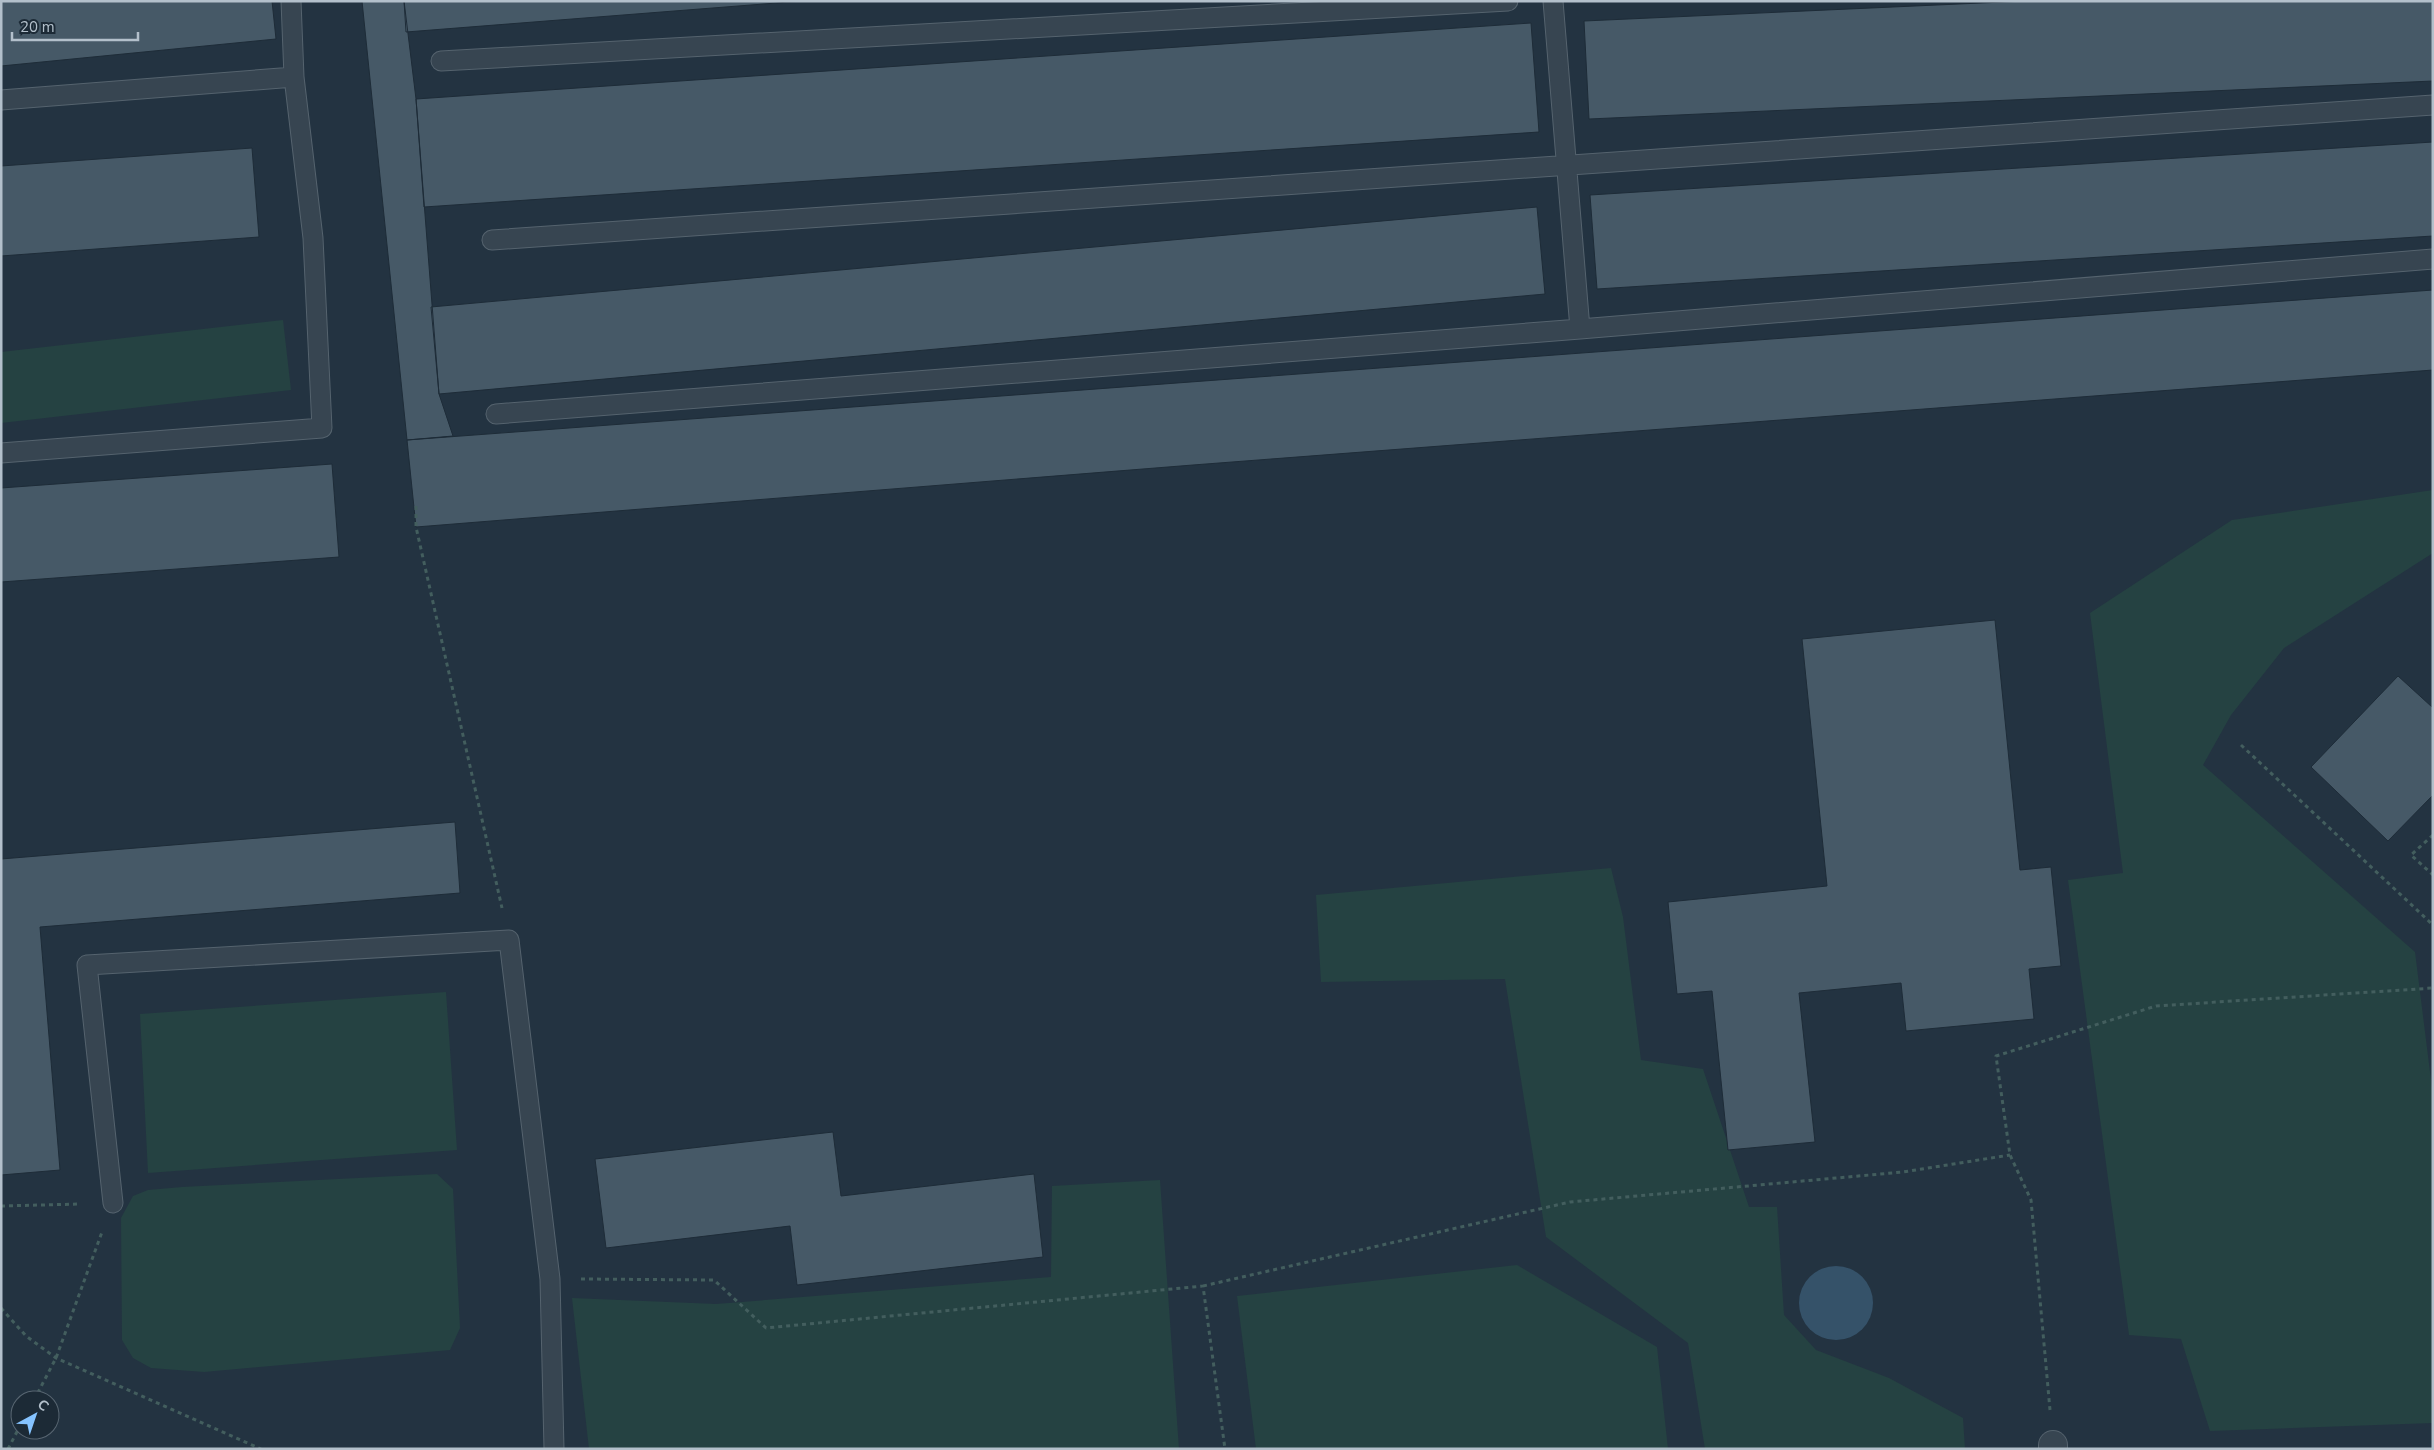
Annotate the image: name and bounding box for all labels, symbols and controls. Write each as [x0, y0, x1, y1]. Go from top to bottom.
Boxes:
scale bar [12, 10, 139, 42]
text: 20 m [20, 17, 55, 37]
north arrow [10, 1390, 60, 1440]
text: С [33, 1395, 53, 1416]

